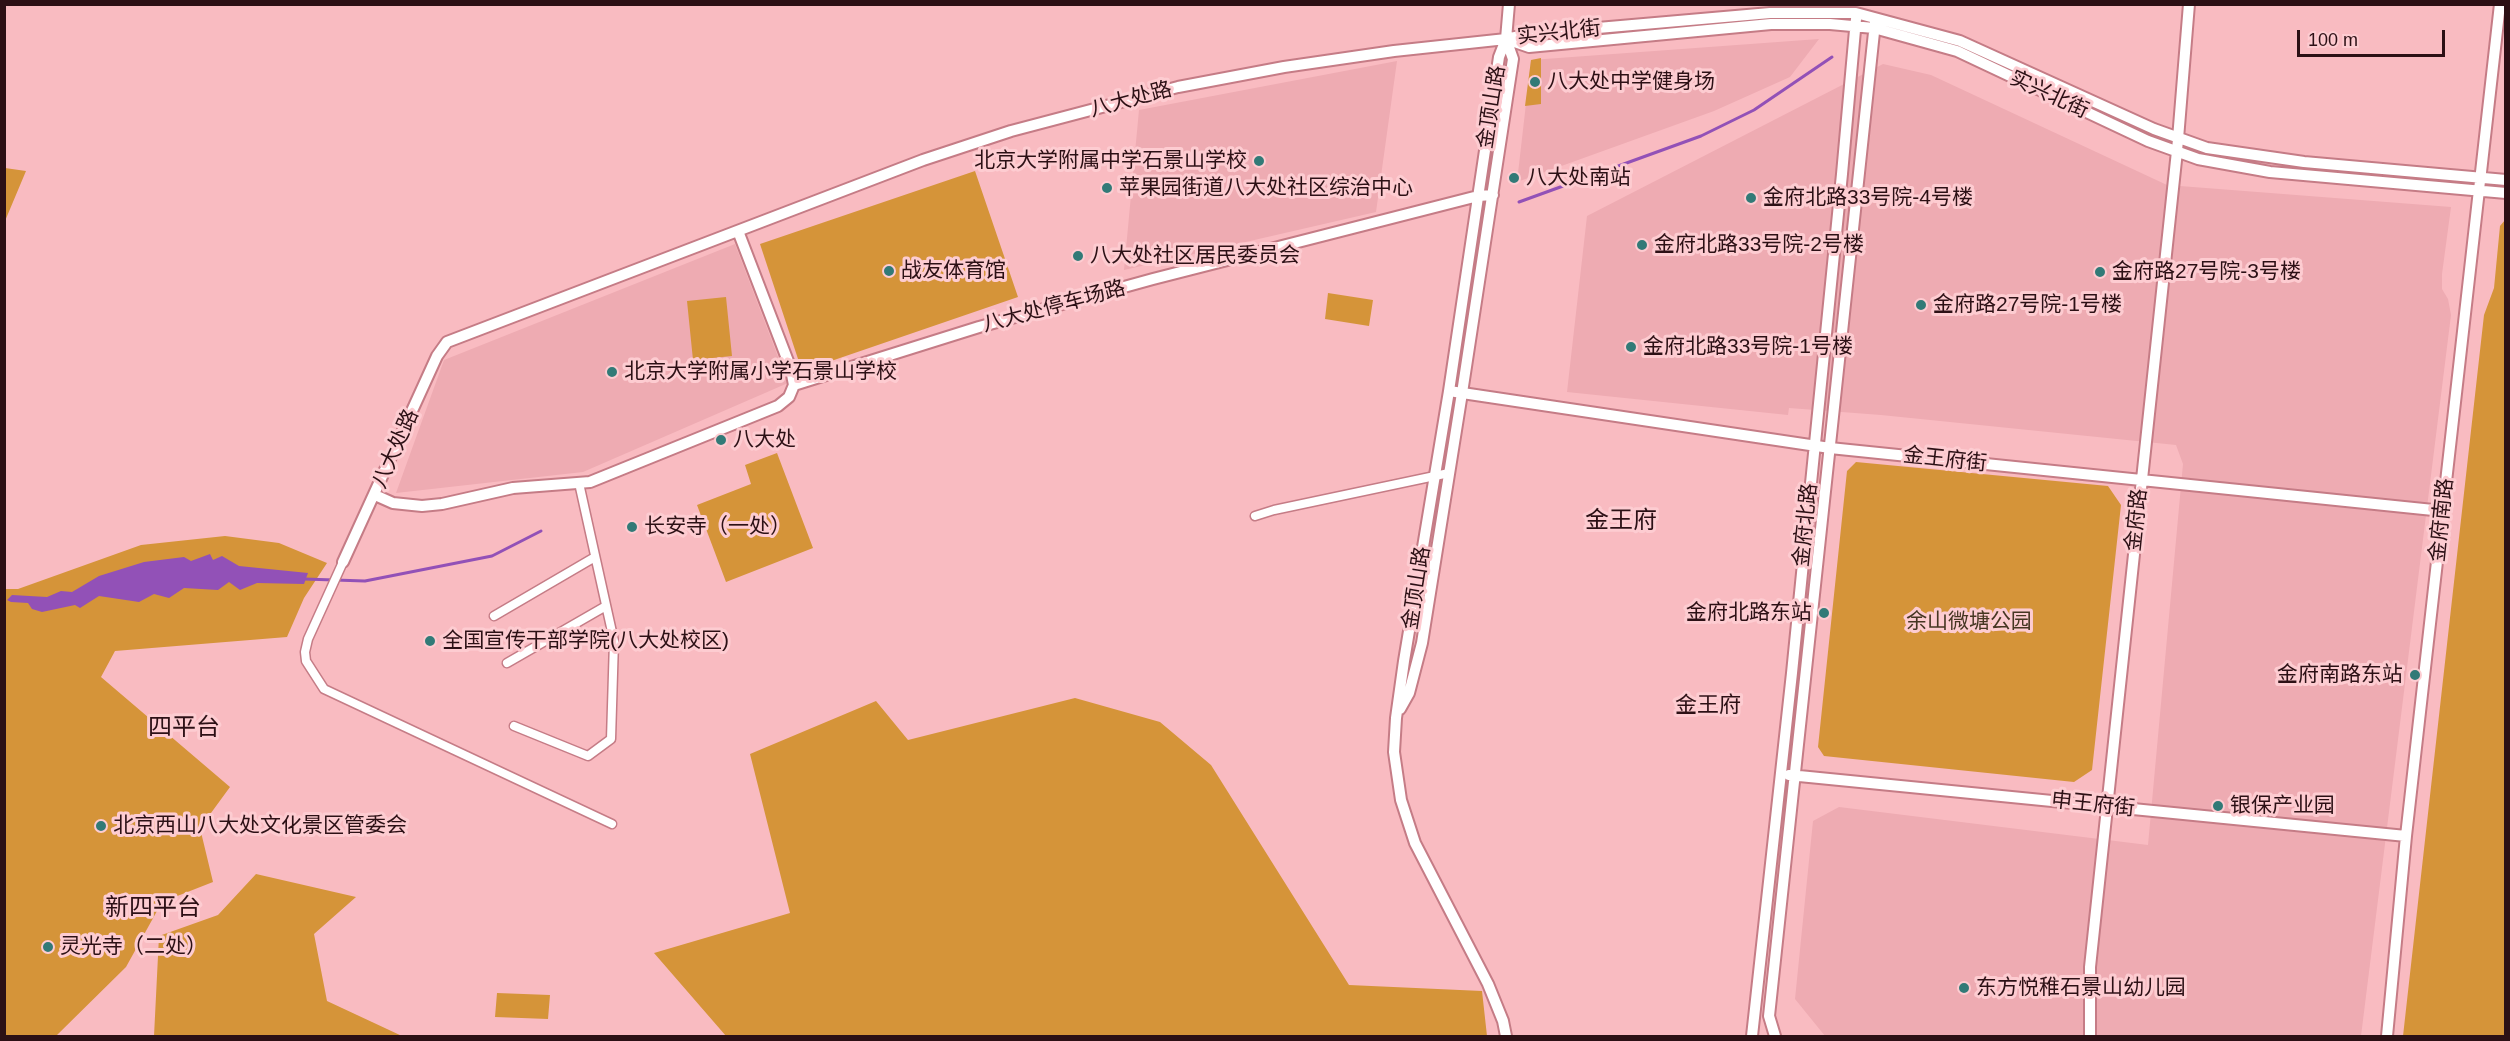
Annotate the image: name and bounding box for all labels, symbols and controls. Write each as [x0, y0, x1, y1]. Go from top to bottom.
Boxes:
street label: 实兴北街 [1516, 16, 1602, 50]
scale bar [2300, 18, 2448, 56]
text: 100 m [2308, 30, 2358, 50]
street label: 金顶山路 [1473, 64, 1511, 150]
street label: 实兴北街 [2006, 66, 2092, 124]
place label: 八大处中学健身场 [1547, 69, 1715, 95]
marker: 八大处中学健身场 [1528, 75, 1542, 89]
street label: 八大处路 [1087, 77, 1175, 123]
place label: 北京大学附属中学石景山学校 [974, 148, 1247, 174]
marker: 北京大学附属中学石景山学校 [1252, 154, 1266, 168]
place label: 八大处南站 [1526, 165, 1631, 191]
marker: 八大处南站 [1507, 171, 1521, 185]
place label: 苹果园街道八大处社区综治中心 [1119, 175, 1413, 201]
marker: 苹果园街道八大处社区综治中心 [1100, 181, 1114, 195]
place label: 金府北路33号院-4号楼 [1763, 185, 1973, 211]
marker: 金府北路33号院-4号楼 [1744, 191, 1758, 205]
place label: 金府北路33号院-2号楼 [1654, 232, 1864, 258]
marker: 金府北路33号院-2号楼 [1635, 238, 1649, 252]
place label: 八大处社区居民委员会 [1090, 243, 1300, 269]
marker: 八大处社区居民委员会 [1071, 249, 1085, 263]
place label: 战友体育馆 [901, 258, 1006, 284]
place label: 金府路27号院-3号楼 [2112, 259, 2301, 285]
marker: 战友体育馆 [882, 264, 896, 278]
marker: 金府路27号院-3号楼 [2093, 265, 2107, 279]
street label: 八大处停车场路 [980, 276, 1128, 338]
place label: 金府路27号院-1号楼 [1933, 292, 2122, 318]
marker: 金府路27号院-1号楼 [1914, 298, 1928, 312]
place label: 金府北路33号院-1号楼 [1643, 334, 1853, 360]
marker: 金府北路33号院-1号楼 [1624, 340, 1638, 354]
place label: 北京大学附属小学石景山学校 [624, 359, 897, 385]
marker: 北京大学附属小学石景山学校 [605, 365, 619, 379]
street label: 八大处路 [367, 406, 425, 492]
place label: 八大处 [733, 427, 796, 453]
marker: 八大处 [714, 433, 728, 447]
street label: 金王府街 [1902, 443, 1988, 477]
street label: 金府南路 [2425, 477, 2459, 563]
street label: 金府北路 [1789, 482, 1823, 568]
street label: 金府路 [2121, 487, 2153, 553]
district label: 金王府 [1585, 507, 1657, 535]
place label: 长安寺（一处） [644, 514, 791, 540]
marker: 长安寺（一处） [625, 520, 639, 534]
street label: 金顶山路 [1398, 545, 1436, 631]
place label: 金府北路东站 [1686, 600, 1812, 626]
marker: 金府北路东站 [1817, 606, 1831, 620]
park label: 余山微塘公园 [1906, 609, 2032, 635]
place label: 全国宣传干部学院(八大处校区) [442, 628, 729, 654]
marker: 全国宣传干部学院(八大处校区) [423, 634, 437, 648]
place label: 金府南路东站 [2277, 662, 2403, 688]
marker: 金府南路东站 [2408, 668, 2422, 682]
district label: 金王府 [1675, 693, 1741, 719]
district label: 四平台 [148, 714, 220, 742]
street label: 申王府街 [2050, 788, 2136, 822]
place label: 银保产业园 [2230, 793, 2335, 819]
marker: 银保产业园 [2211, 799, 2225, 813]
place label: 北京西山八大处文化景区管委会 [113, 813, 407, 839]
marker: 北京西山八大处文化景区管委会 [94, 819, 108, 833]
district label: 新四平台 [105, 894, 201, 922]
place label: 灵光寺（二处） [60, 934, 207, 960]
marker: 灵光寺（二处） [41, 940, 55, 954]
place label: 东方悦稚石景山幼儿园 [1976, 975, 2186, 1001]
marker: 东方悦稚石景山幼儿园 [1957, 981, 1971, 995]

